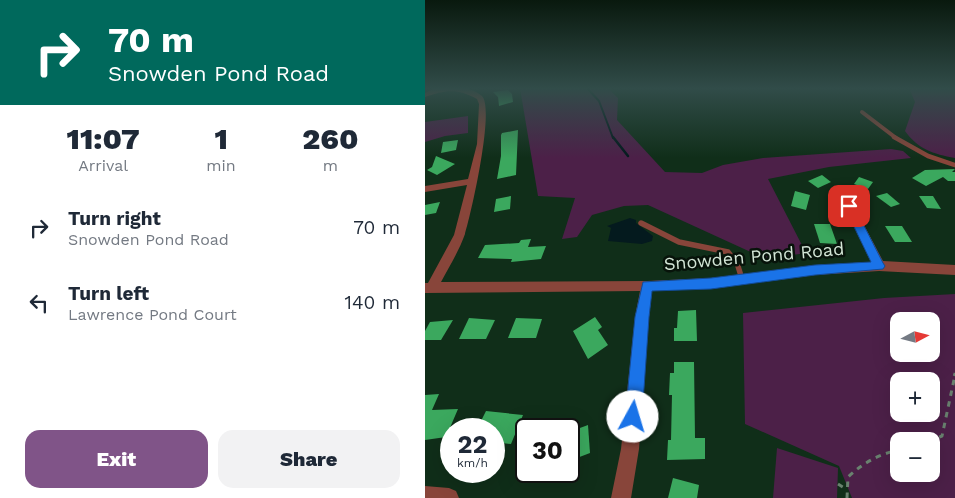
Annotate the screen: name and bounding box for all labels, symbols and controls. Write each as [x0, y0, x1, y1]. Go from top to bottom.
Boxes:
text: 70 m [108, 19, 194, 61]
icon: right [25, 20, 90, 85]
text: Snowden Pond Road [108, 61, 329, 86]
text: 11:07 [67, 121, 140, 156]
text: 1 [214, 121, 228, 156]
text: 260 [302, 121, 358, 156]
text: Arrival [78, 156, 128, 175]
text: min [206, 156, 236, 175]
text: m [323, 156, 338, 175]
pin [828, 185, 870, 227]
icon: arrive [835, 192, 863, 220]
text: Turn right [68, 207, 161, 230]
icon: right [25, 214, 53, 242]
text: 70 m [353, 216, 400, 239]
text: Snowden Pond Road [68, 230, 229, 249]
street label: Snowden Pond Road [663, 238, 845, 274]
text: Turn left [68, 282, 149, 305]
icon: left [25, 289, 53, 317]
text: 140 m [345, 291, 400, 314]
text: Lawrence Pond Court [68, 305, 237, 324]
north arrow [890, 312, 940, 362]
map controls [890, 312, 940, 482]
button: + [890, 372, 940, 422]
position arrow [606, 390, 658, 442]
speed limit sign: 30 [515, 418, 580, 483]
button: Exit [25, 430, 208, 488]
button: Share [218, 430, 400, 488]
text: 22 [458, 430, 487, 459]
button: − [890, 432, 940, 482]
text: km/h [457, 456, 488, 470]

